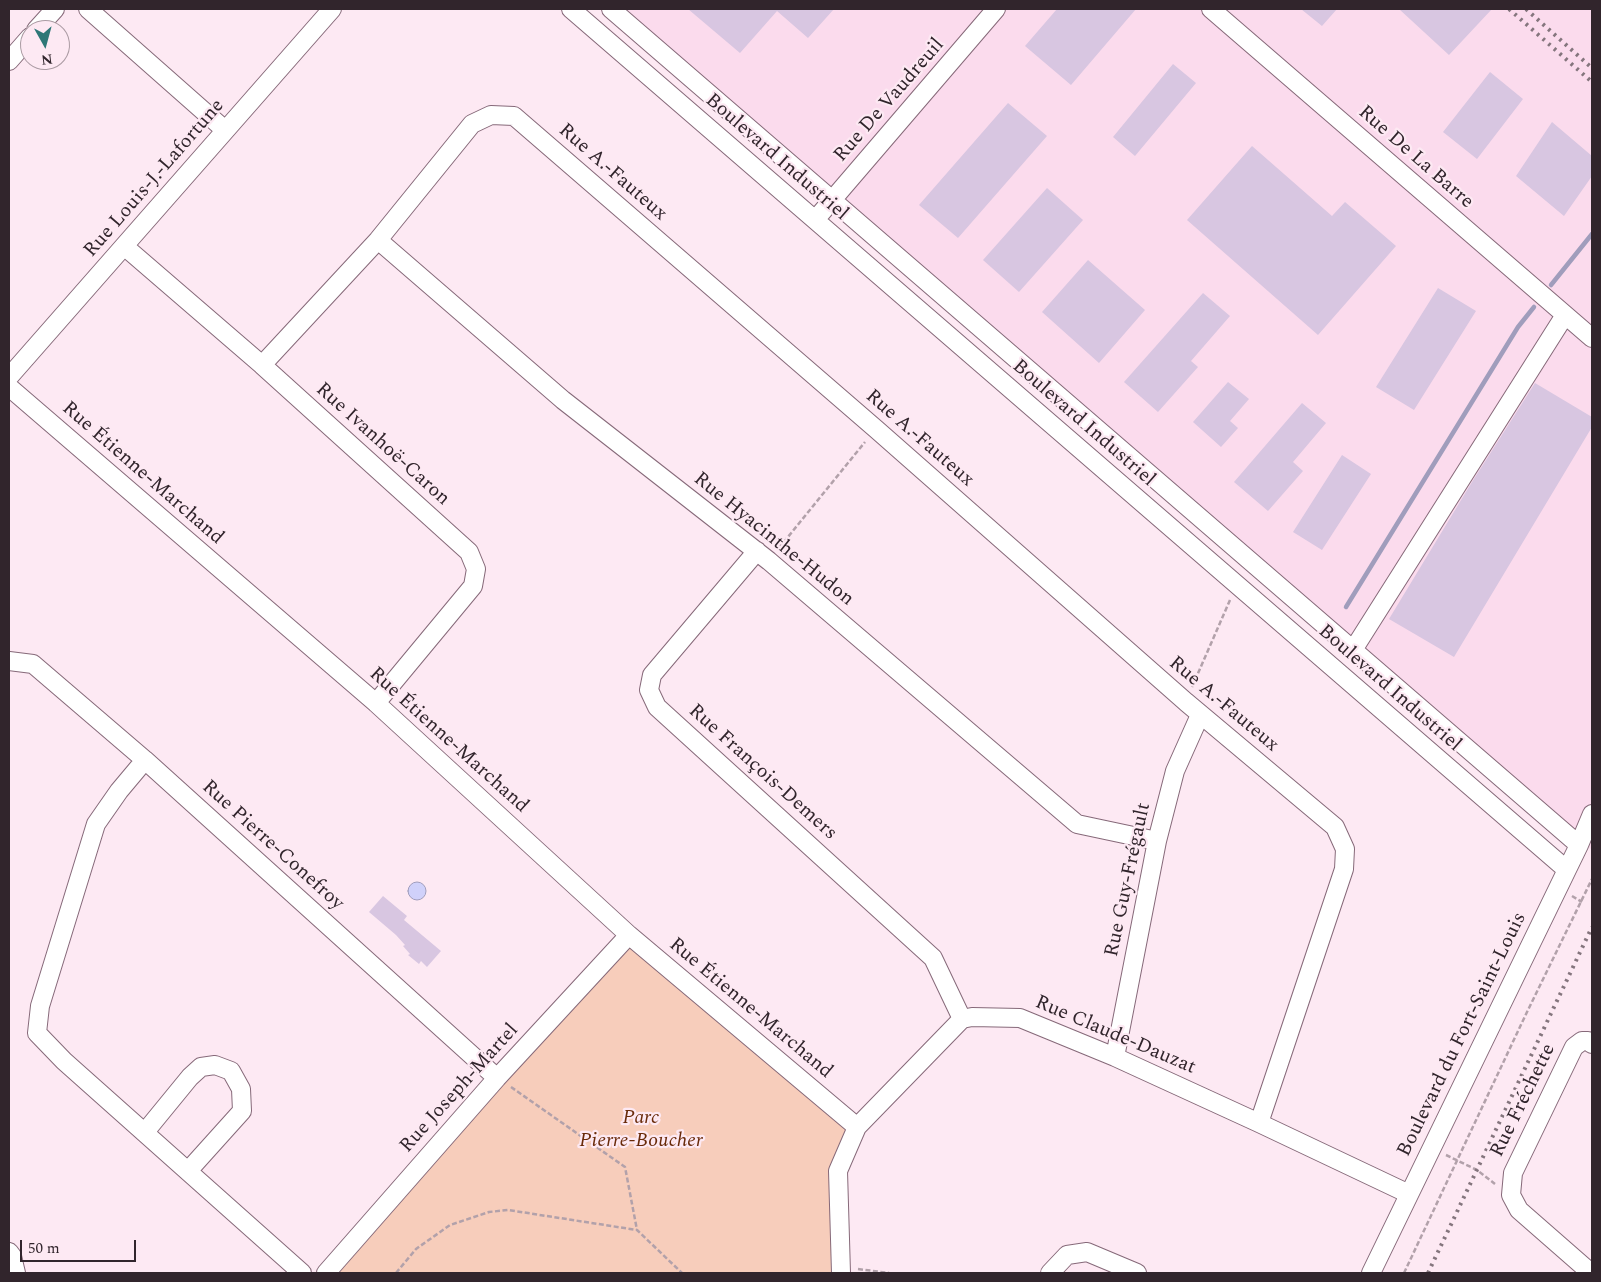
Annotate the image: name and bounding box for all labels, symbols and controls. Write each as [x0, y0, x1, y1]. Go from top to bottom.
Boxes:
north arrow [20, 20, 70, 70]
street label: Rue De Vaudreuil [830, 34, 950, 168]
text: N [40, 48, 54, 71]
street label: Boulevard Industriel [700, 89, 852, 227]
street label: Rue Louis-J.-Lafortune [80, 95, 230, 263]
street label: Rue De La Barre [1352, 101, 1478, 215]
street label: Rue A.-Fauteux [553, 119, 671, 227]
street label: Boulevard Industriel [1007, 355, 1159, 493]
street label: Rue Ivanhoë-Caron [310, 378, 454, 512]
street label: Rue A.-Fauteux [860, 385, 978, 493]
street label: Rue Étienne-Marchand [56, 397, 228, 551]
street label: Rue Hyacinthe-Hudon [688, 468, 858, 612]
street label: Boulevard Industriel [1313, 620, 1465, 758]
street label: Rue A.-Fauteux [1163, 652, 1283, 758]
street label: Rue Étienne-Marchand [363, 663, 533, 819]
street label: Rue François-Demers [683, 700, 841, 846]
street label: Rue Pierre-Conefroy [196, 776, 348, 916]
street label: Rue Guy-Frégault [1101, 801, 1157, 959]
street label: Boulevard du Fort-Saint-Louis [1393, 909, 1533, 1161]
street label: Rue Étienne-Marchand [663, 933, 837, 1085]
street label: Rue Claude-Dauzat [1031, 991, 1199, 1081]
street label: Rue Joseph-Martel [396, 1019, 524, 1159]
street label: Rue Fréchette [1486, 1040, 1562, 1162]
park label: Parc Pierre-Boucher [579, 1107, 703, 1154]
scale bar [22, 1230, 139, 1262]
text: 50 m [28, 1237, 60, 1260]

